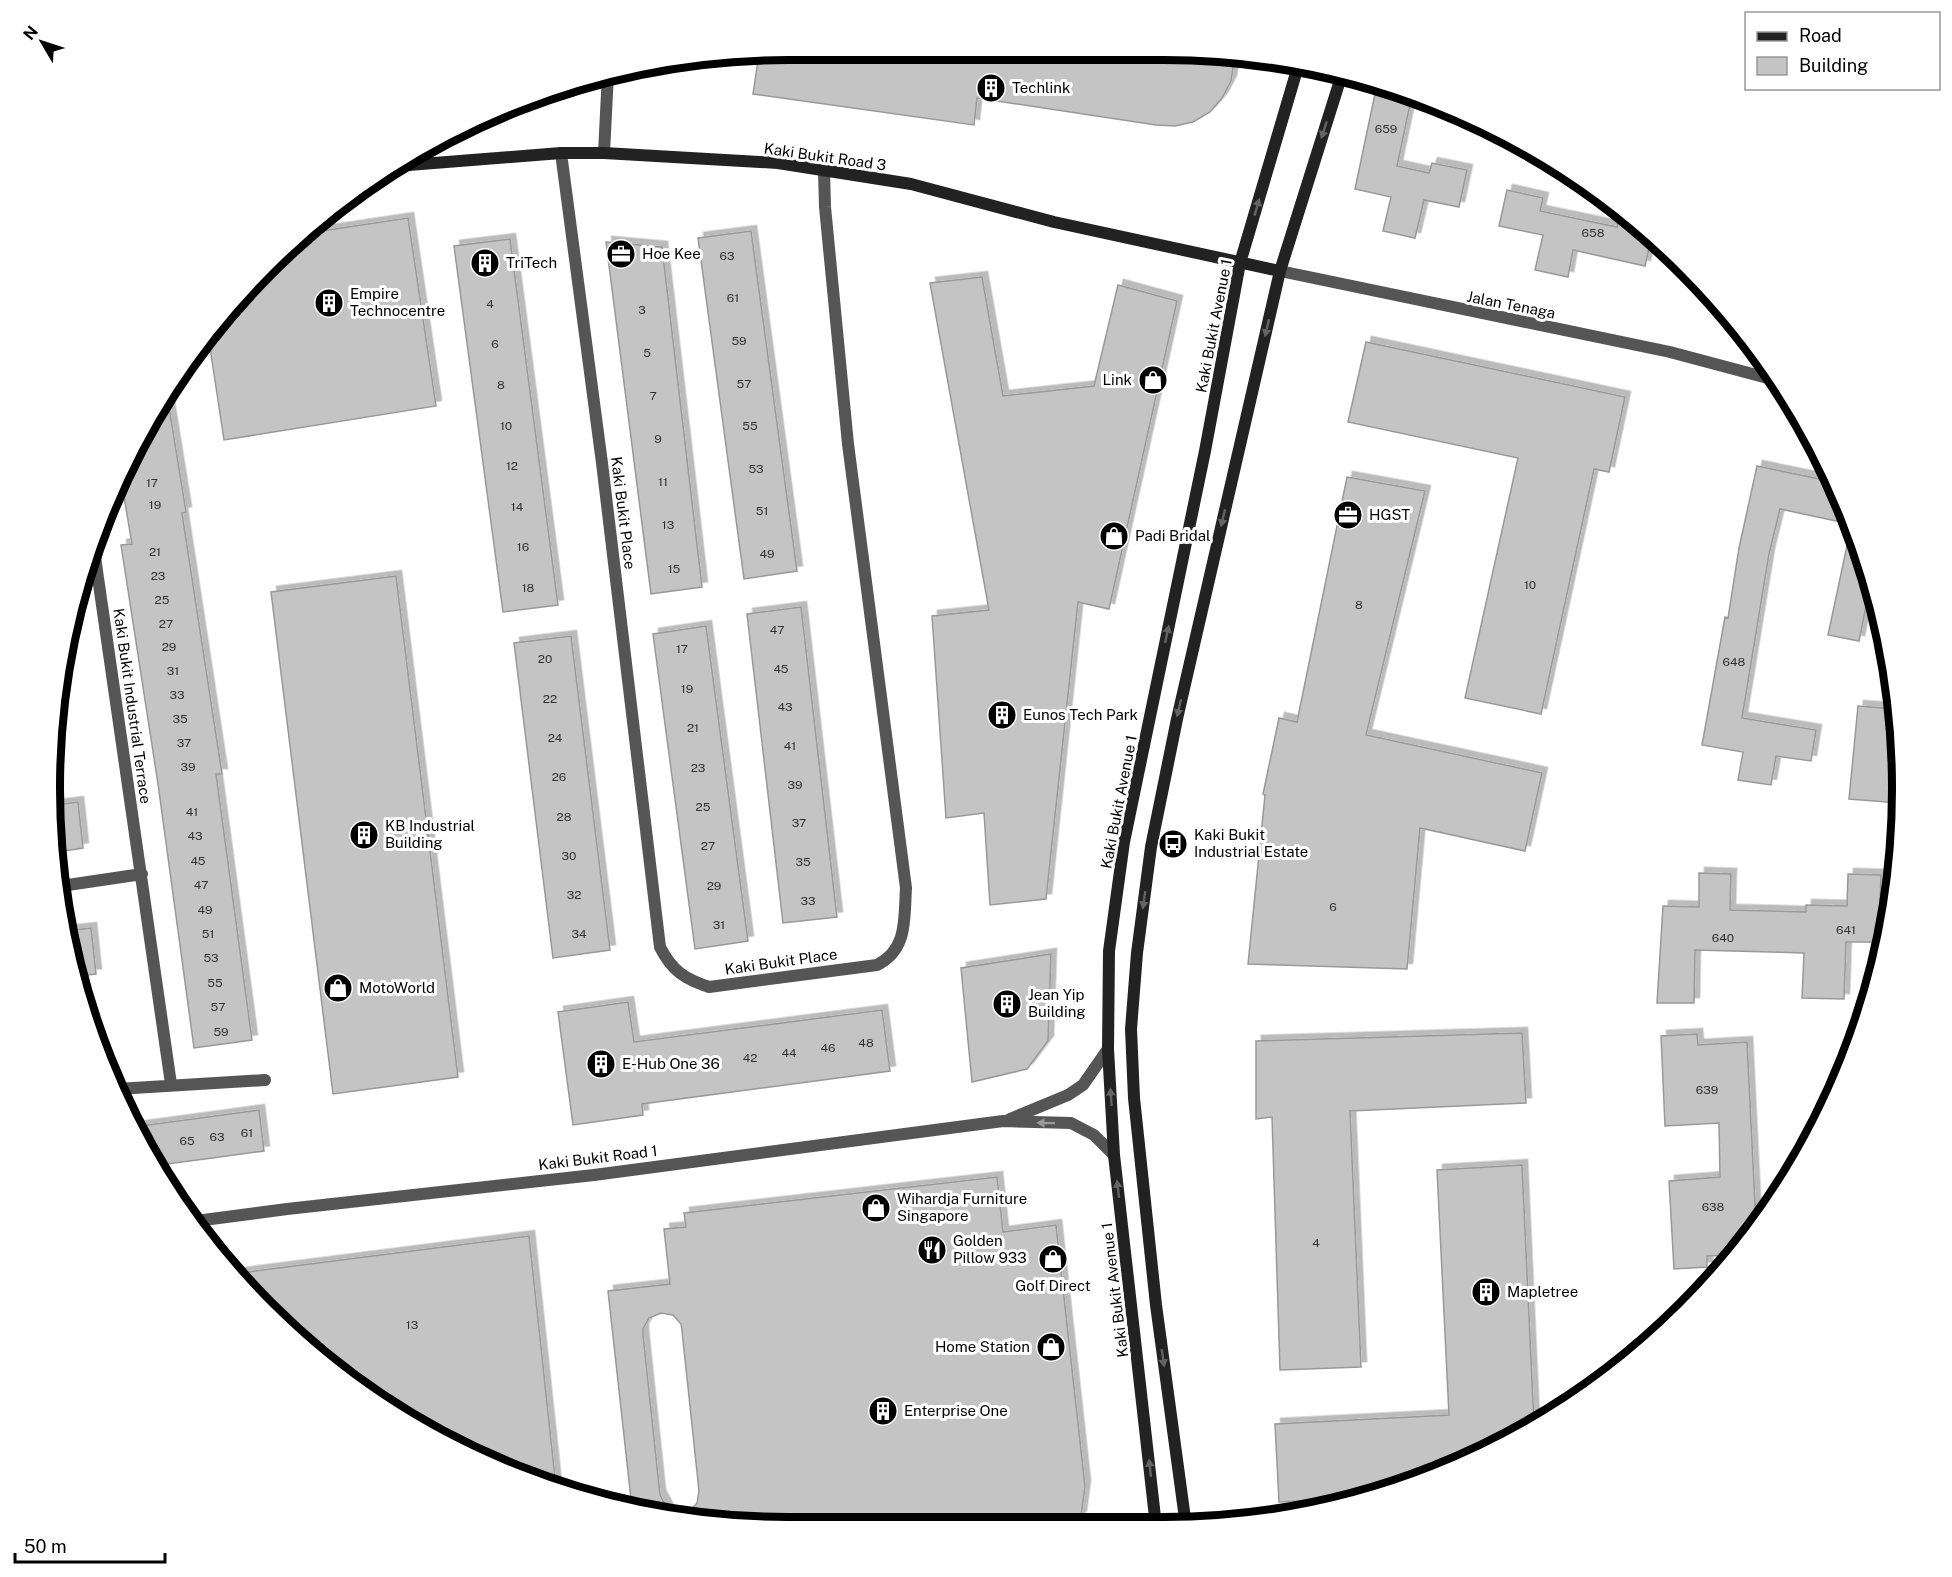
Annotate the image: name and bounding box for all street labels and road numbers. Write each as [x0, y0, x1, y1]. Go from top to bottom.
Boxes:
street label: Kaki Bukit Road 3 [763, 140, 887, 174]
street label: Kaki Bukit Avenue 1 [1192, 258, 1235, 394]
street label: Jalan Tenaga [1465, 288, 1557, 321]
street label: Kaki Bukit Place [608, 456, 639, 570]
street label: Kaki Bukit Industrial Terrace [110, 607, 155, 805]
street label: Kaki Bukit Avenue 1 [1097, 734, 1140, 870]
street label: Kaki Bukit Place [724, 945, 838, 978]
street label: Kaki Bukit Road 1 [537, 1142, 658, 1173]
street label: Kaki Bukit Avenue 1 [1098, 1222, 1131, 1359]

